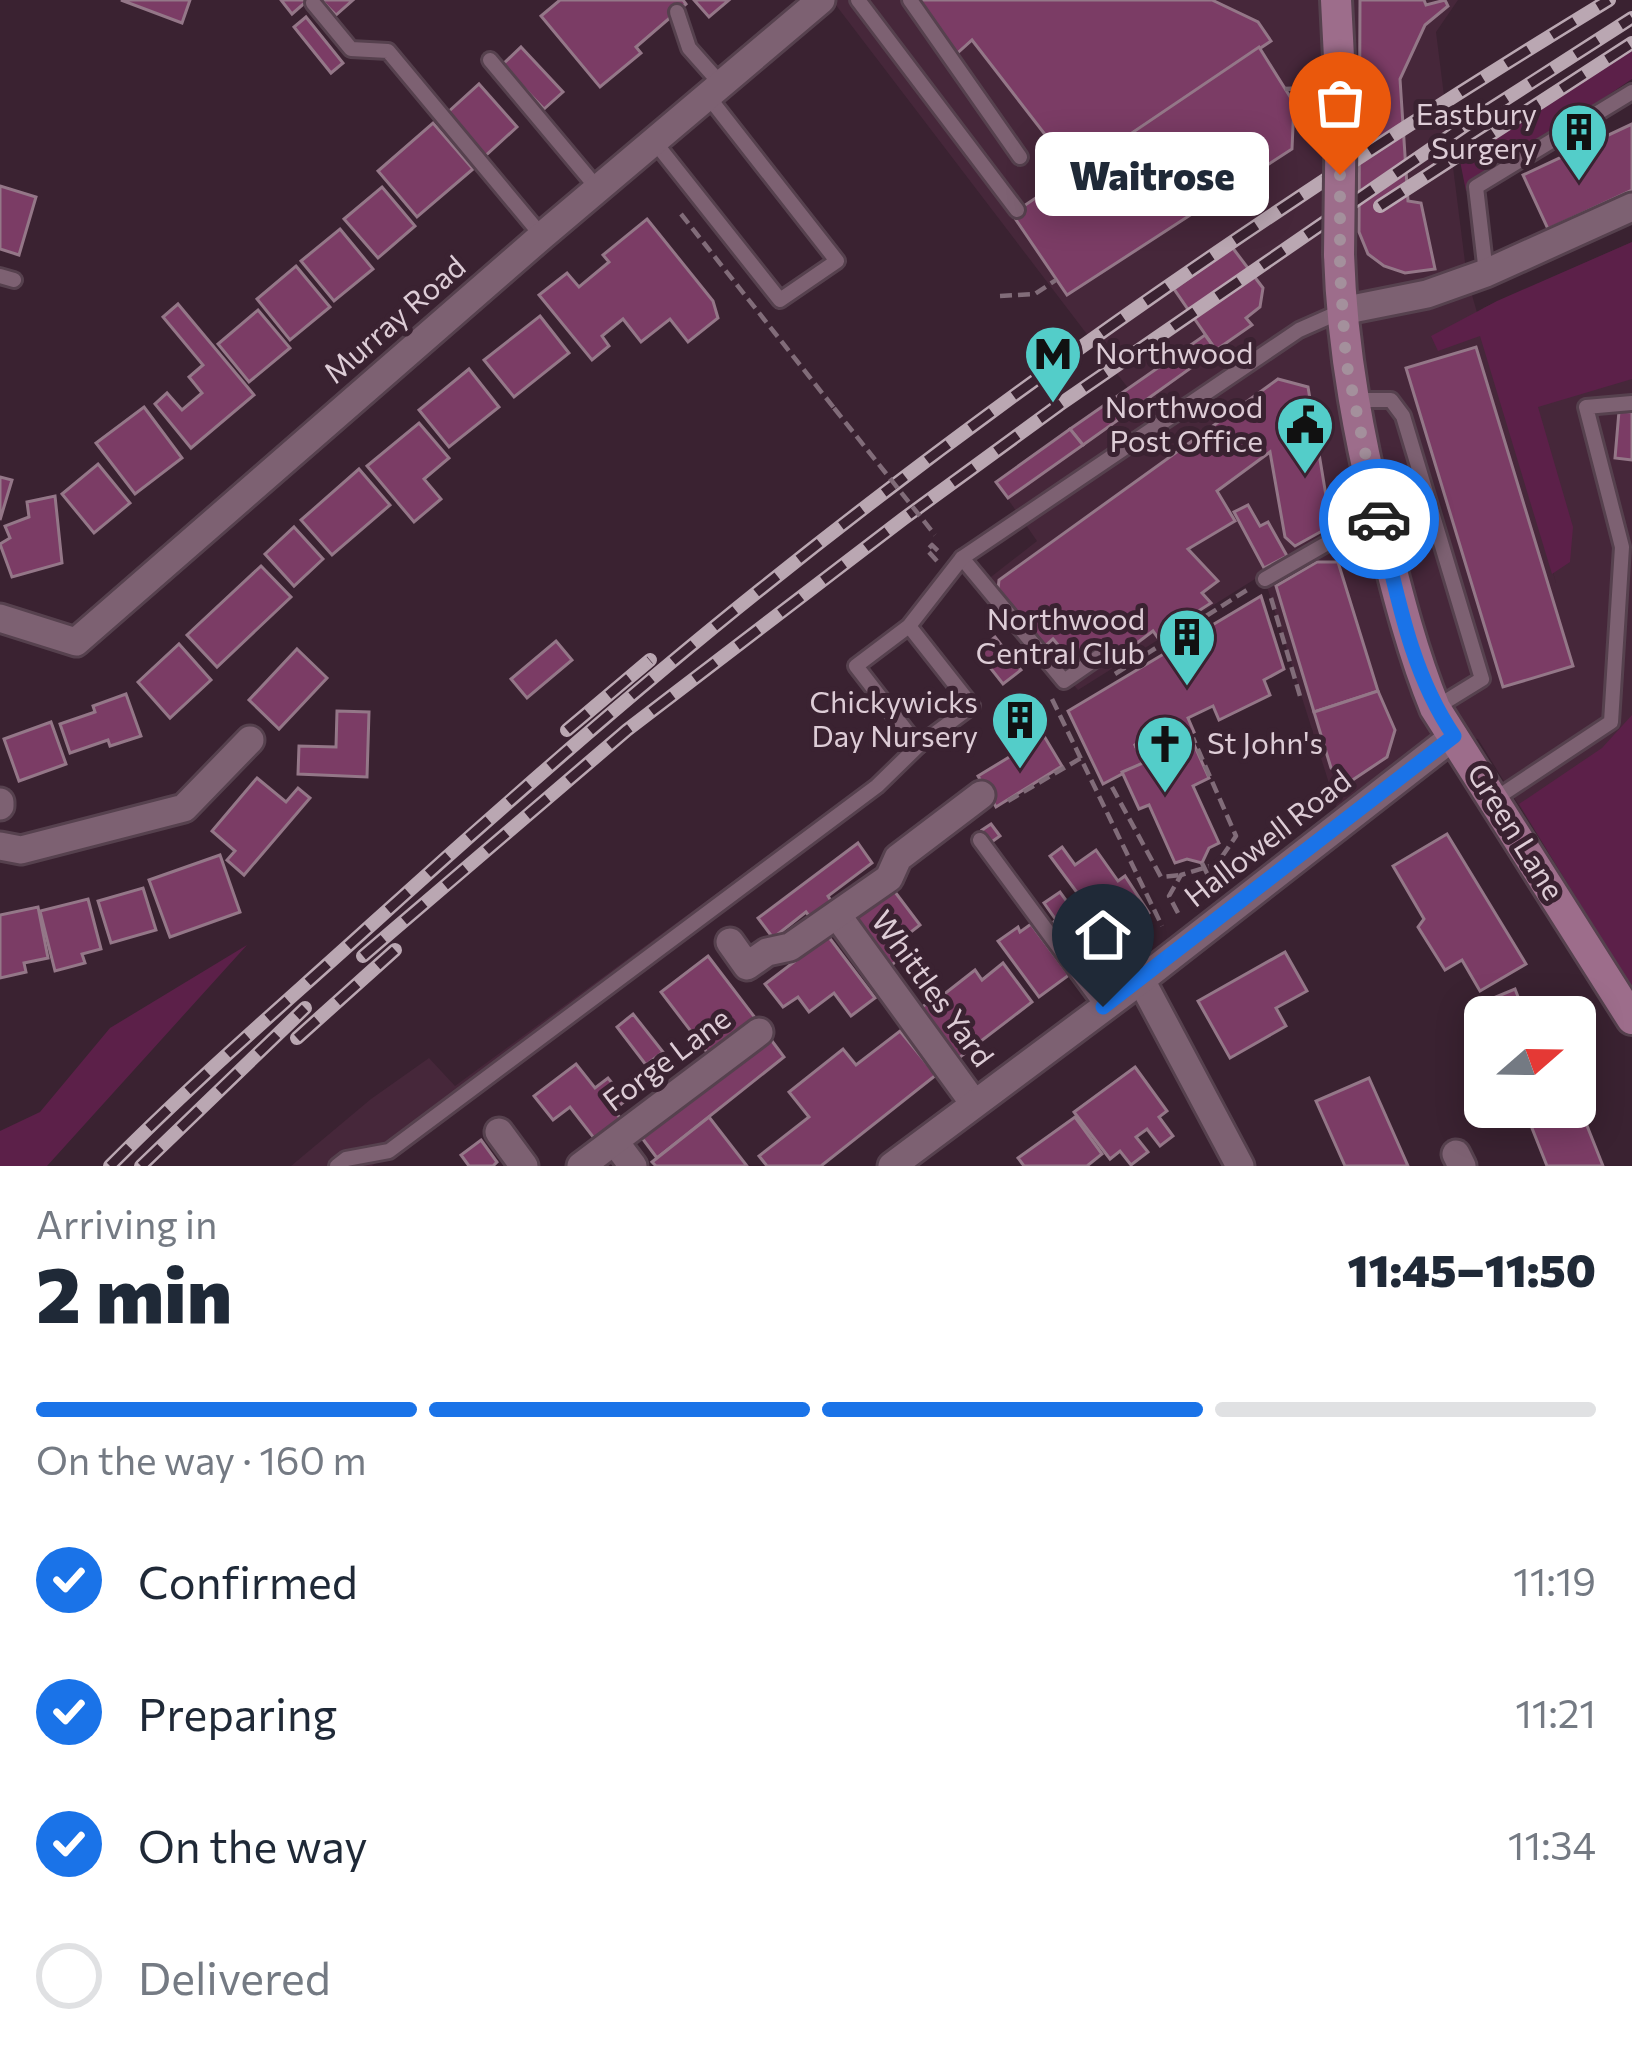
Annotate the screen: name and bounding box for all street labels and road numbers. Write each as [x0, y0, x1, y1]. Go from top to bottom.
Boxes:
street label: Murray Road [315, 246, 472, 390]
street label: Green Lane [1461, 756, 1574, 906]
street label: Hallowell Road [1176, 761, 1357, 914]
street label: Whittles Yard [865, 902, 1003, 1073]
street label: Forge Lane [595, 998, 736, 1118]

